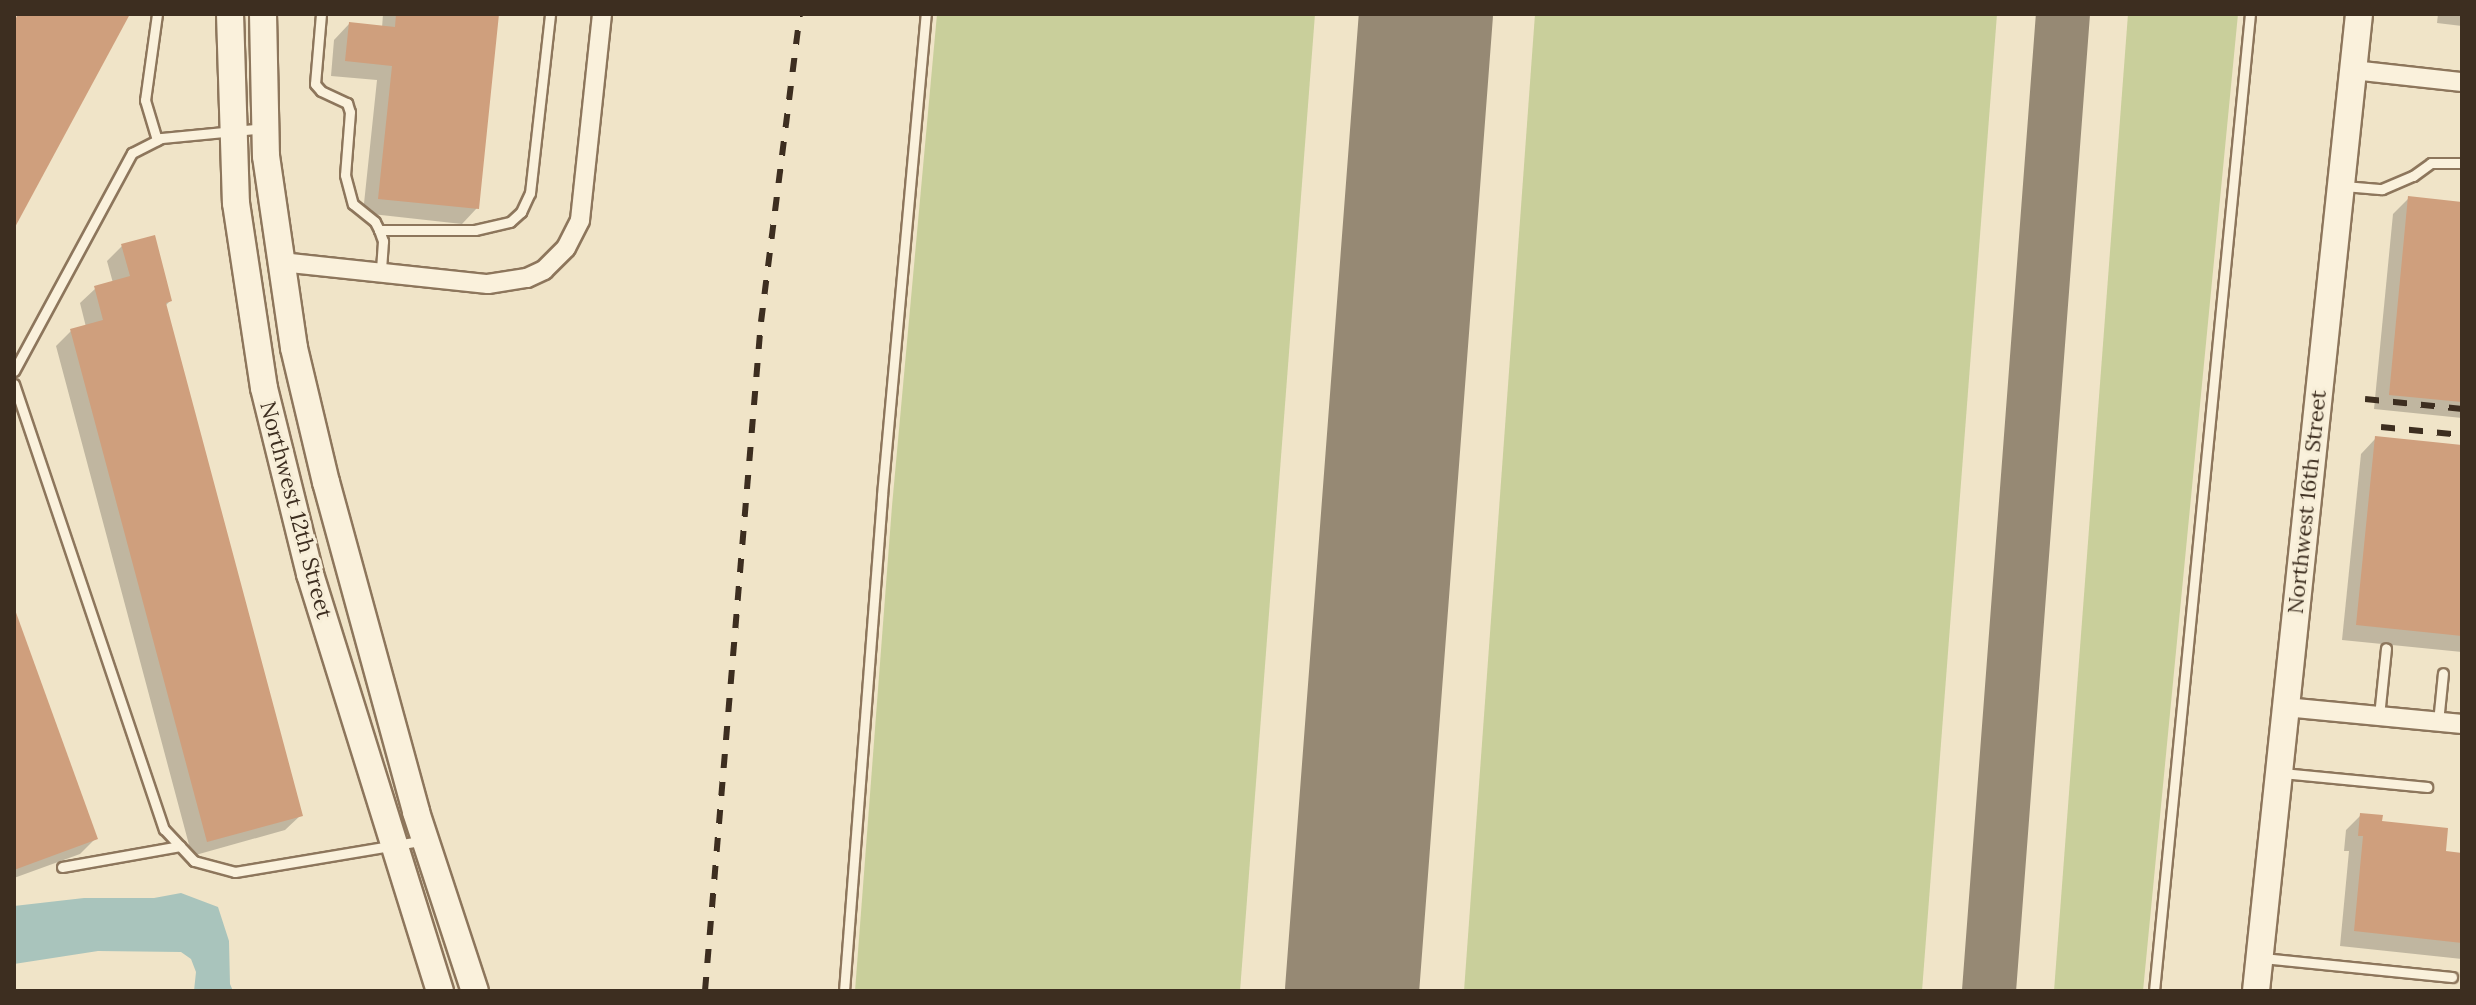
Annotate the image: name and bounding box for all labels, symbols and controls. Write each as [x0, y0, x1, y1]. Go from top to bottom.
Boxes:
street label: Northwest 16th Street [2282, 389, 2332, 615]
street label: Northwest 12th Street [254, 398, 338, 622]

